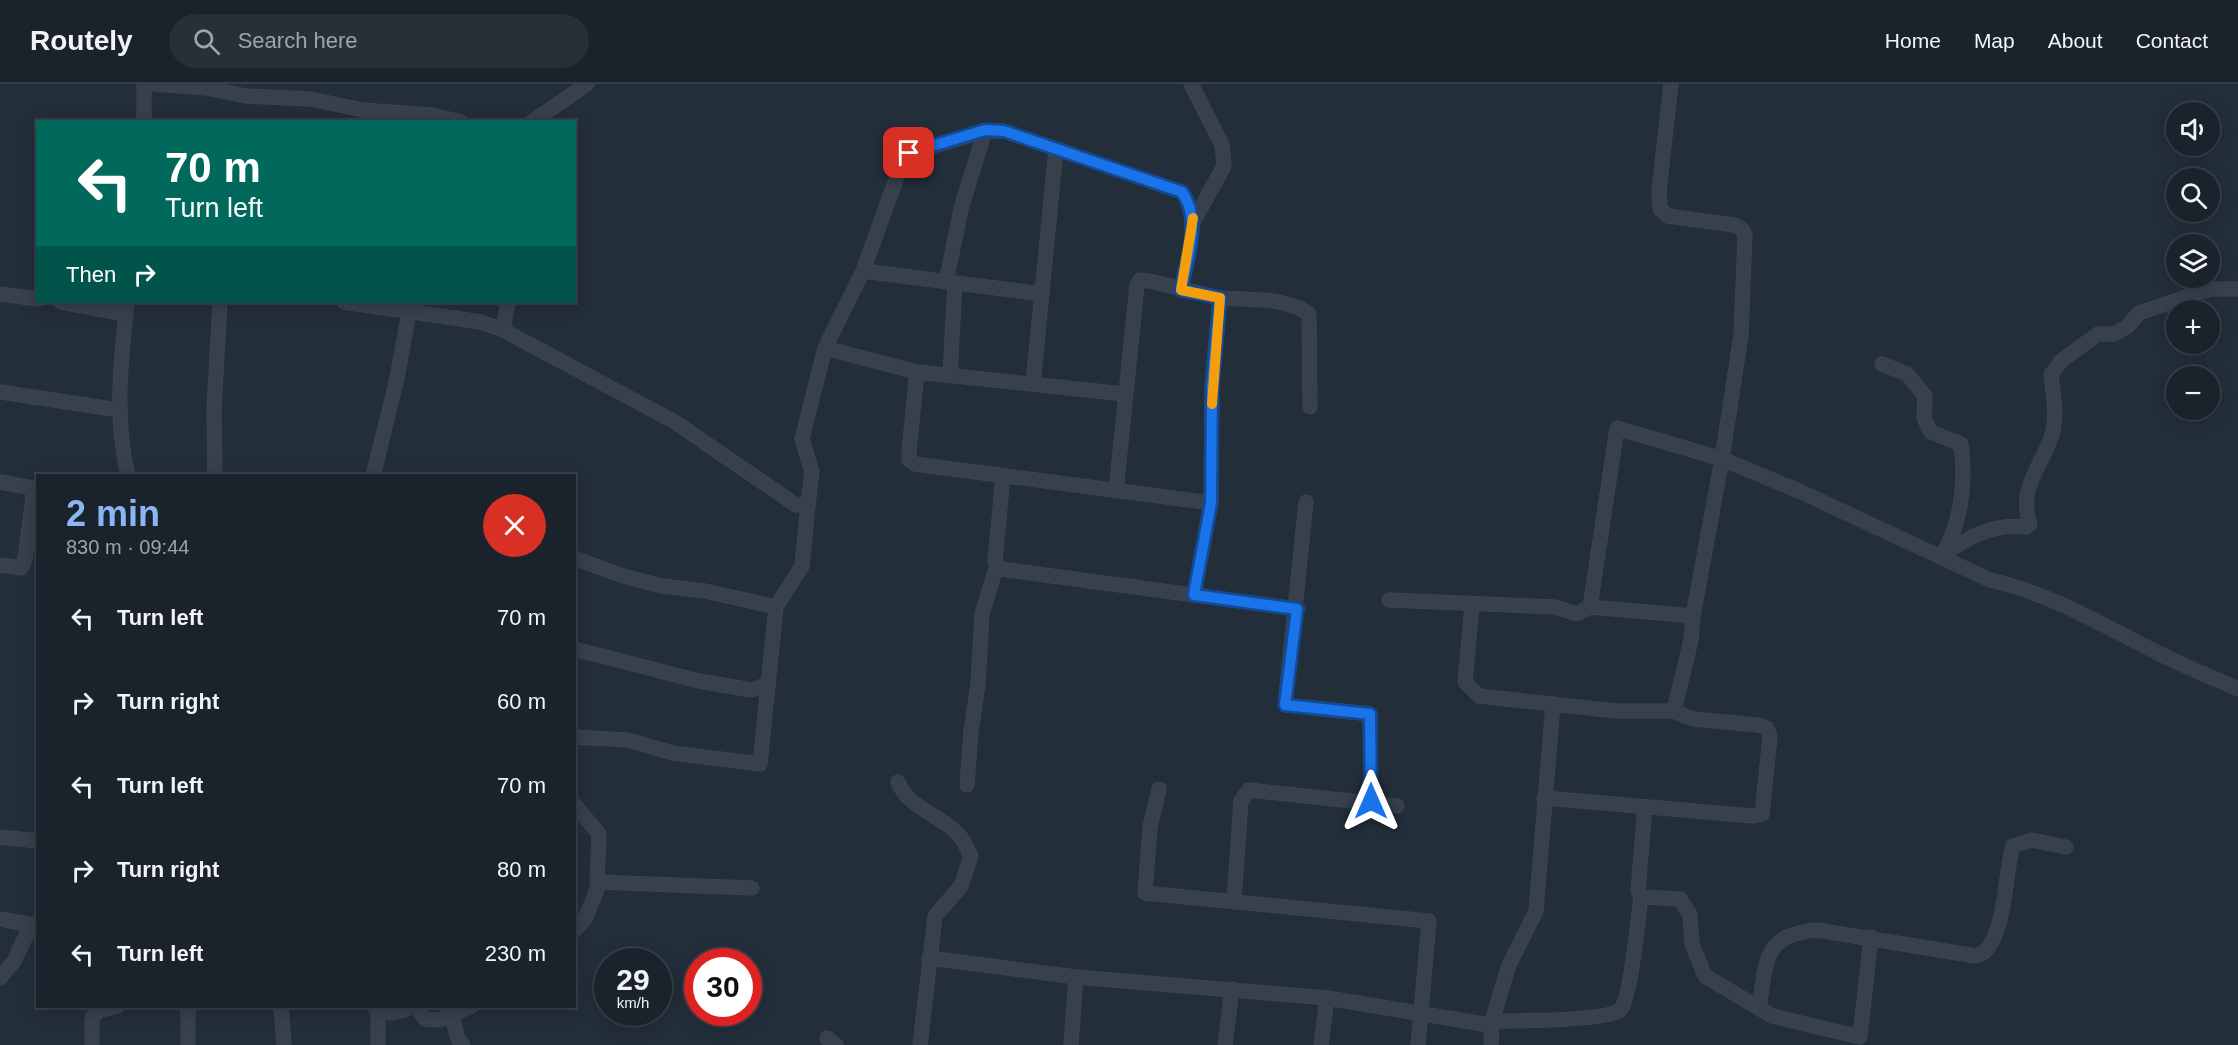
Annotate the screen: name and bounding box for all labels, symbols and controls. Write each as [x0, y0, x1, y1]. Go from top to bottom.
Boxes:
search box [169, 14, 589, 68]
text: Routely [30, 25, 133, 56]
icon: search [190, 25, 223, 58]
text: Search here [238, 28, 358, 53]
text: Home [1885, 29, 1941, 52]
text: Map [1974, 29, 2015, 52]
text: About [2048, 29, 2103, 52]
text: Contact [2136, 29, 2208, 52]
map controls [2166, 102, 2220, 420]
button: sound [2166, 102, 2220, 156]
pin [883, 127, 934, 178]
icon: arrive [892, 136, 925, 169]
icon: left [66, 144, 144, 222]
text: 70 m [165, 144, 261, 191]
button: search [2166, 168, 2220, 222]
text: Turn left [165, 193, 263, 223]
button: layers [2166, 234, 2220, 288]
icon: right [128, 258, 161, 291]
text: Then [66, 262, 116, 287]
button: + [2166, 300, 2220, 354]
button: − [2166, 366, 2220, 420]
text: 2 min [66, 493, 160, 534]
button: close [483, 494, 546, 557]
text: 830 m · 09:44 [66, 536, 189, 558]
icon: left [66, 602, 99, 635]
text: Turn left [117, 605, 203, 630]
text: 70 m [497, 605, 546, 630]
icon: right [66, 686, 99, 719]
text: Turn right [117, 689, 219, 714]
text: 60 m [497, 689, 546, 714]
position arrow [1339, 769, 1403, 833]
icon: left [66, 770, 99, 803]
text: Turn left [117, 773, 203, 798]
text: 70 m [497, 773, 546, 798]
icon: right [66, 854, 99, 887]
text: Turn right [117, 857, 219, 882]
text: 80 m [497, 857, 546, 882]
icon: left [66, 938, 99, 971]
text: Turn left [117, 941, 203, 966]
text: 230 m [485, 941, 546, 966]
speed limit sign: 30 [684, 948, 762, 1026]
text: 29 [616, 963, 650, 996]
text: km/h [617, 994, 649, 1011]

